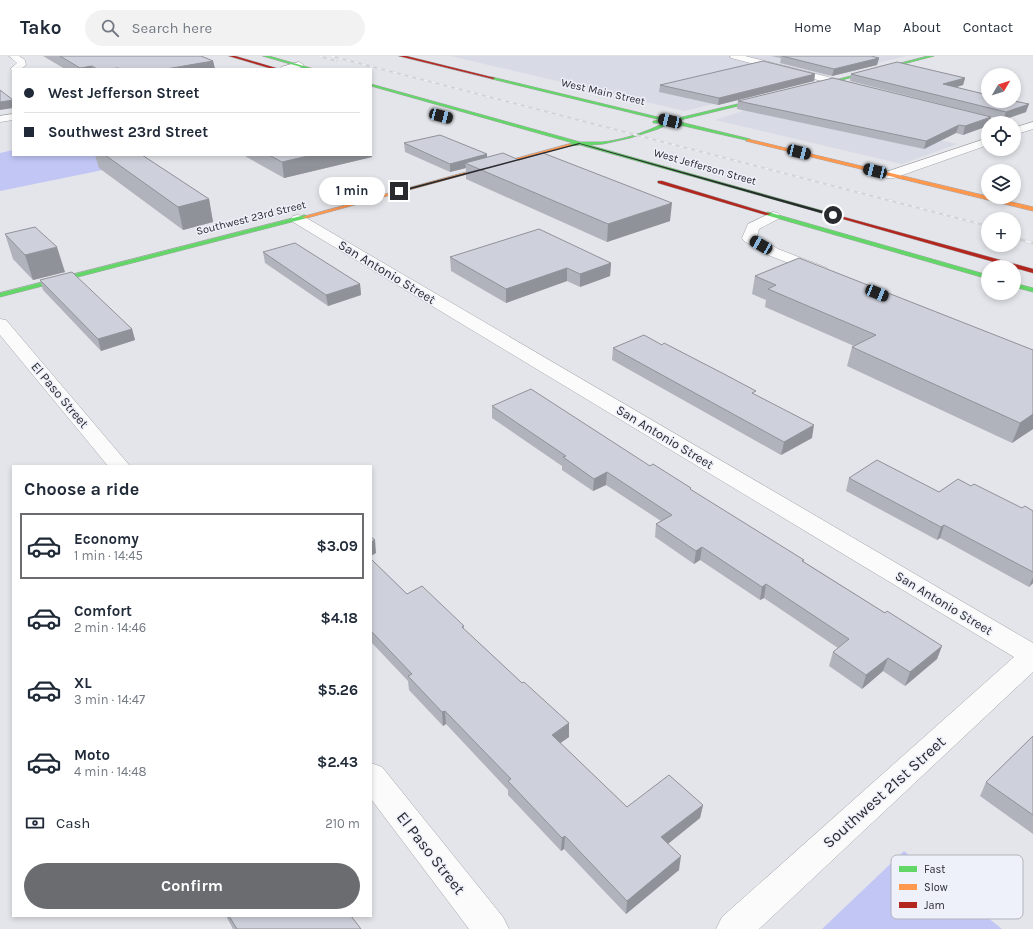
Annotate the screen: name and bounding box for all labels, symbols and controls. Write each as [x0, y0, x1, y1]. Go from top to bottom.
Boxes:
search box [85, 10, 365, 46]
text: Tako [20, 17, 61, 39]
icon: search [99, 17, 121, 39]
text: Search here [131, 19, 212, 37]
text: Home [794, 19, 831, 36]
text: Map [853, 19, 881, 36]
text: About [903, 19, 941, 36]
text: Contact [963, 19, 1013, 36]
north arrow [981, 68, 1021, 108]
map controls [981, 68, 1021, 300]
street label: West Main Street [560, 76, 646, 108]
text: West Jefferson Street [48, 84, 199, 102]
car [428, 107, 454, 125]
car [657, 112, 683, 130]
button: locate [981, 116, 1021, 156]
text: Southwest 23rd Street [48, 123, 208, 141]
car [786, 143, 812, 161]
street label: West Jefferson Street [652, 146, 758, 188]
car [862, 162, 888, 180]
button: layers [981, 164, 1021, 204]
callout: 1 min [319, 177, 385, 205]
route end [390, 182, 408, 200]
text: 1 min [336, 183, 368, 198]
street label: Southwest 23rd Street [195, 198, 307, 238]
route start [824, 206, 842, 224]
button: + [981, 212, 1021, 252]
car [748, 234, 774, 256]
street label: San Antonio Street [336, 237, 438, 307]
button: − [981, 260, 1021, 300]
car [864, 283, 890, 303]
street label: El Paso Street [28, 359, 92, 431]
street label: San Antonio Street [614, 402, 716, 472]
text: Choose a ride [24, 478, 139, 500]
icon: car [26, 528, 62, 564]
text: Economy [74, 530, 139, 548]
text: $3.09 [316, 537, 358, 555]
text: 1 min · 14:45 [74, 548, 143, 563]
street label: San Antonio Street [893, 568, 995, 638]
icon: car [26, 600, 62, 636]
text: Comfort [74, 602, 132, 620]
text: $4.18 [320, 609, 358, 627]
text: 2 min · 14:46 [74, 620, 146, 635]
icon: car [26, 672, 62, 708]
text: XL [74, 674, 92, 692]
text: $5.26 [318, 681, 358, 699]
text: 3 min · 14:47 [74, 692, 145, 707]
street label: Southwest 21st Street [819, 732, 949, 852]
icon: car [26, 744, 62, 780]
text: Moto [74, 746, 110, 764]
text: $2.43 [317, 753, 358, 771]
text: 4 min · 14:48 [74, 764, 147, 779]
street label: El Paso Street [393, 808, 469, 898]
icon: cash [24, 812, 46, 834]
text: Cash [56, 814, 90, 832]
text: 210 m [325, 816, 360, 831]
legend [891, 855, 1023, 919]
button: Confirm [24, 863, 360, 909]
text: Fast [924, 863, 945, 876]
text: Slow [924, 881, 948, 894]
text: Jam [924, 899, 945, 912]

